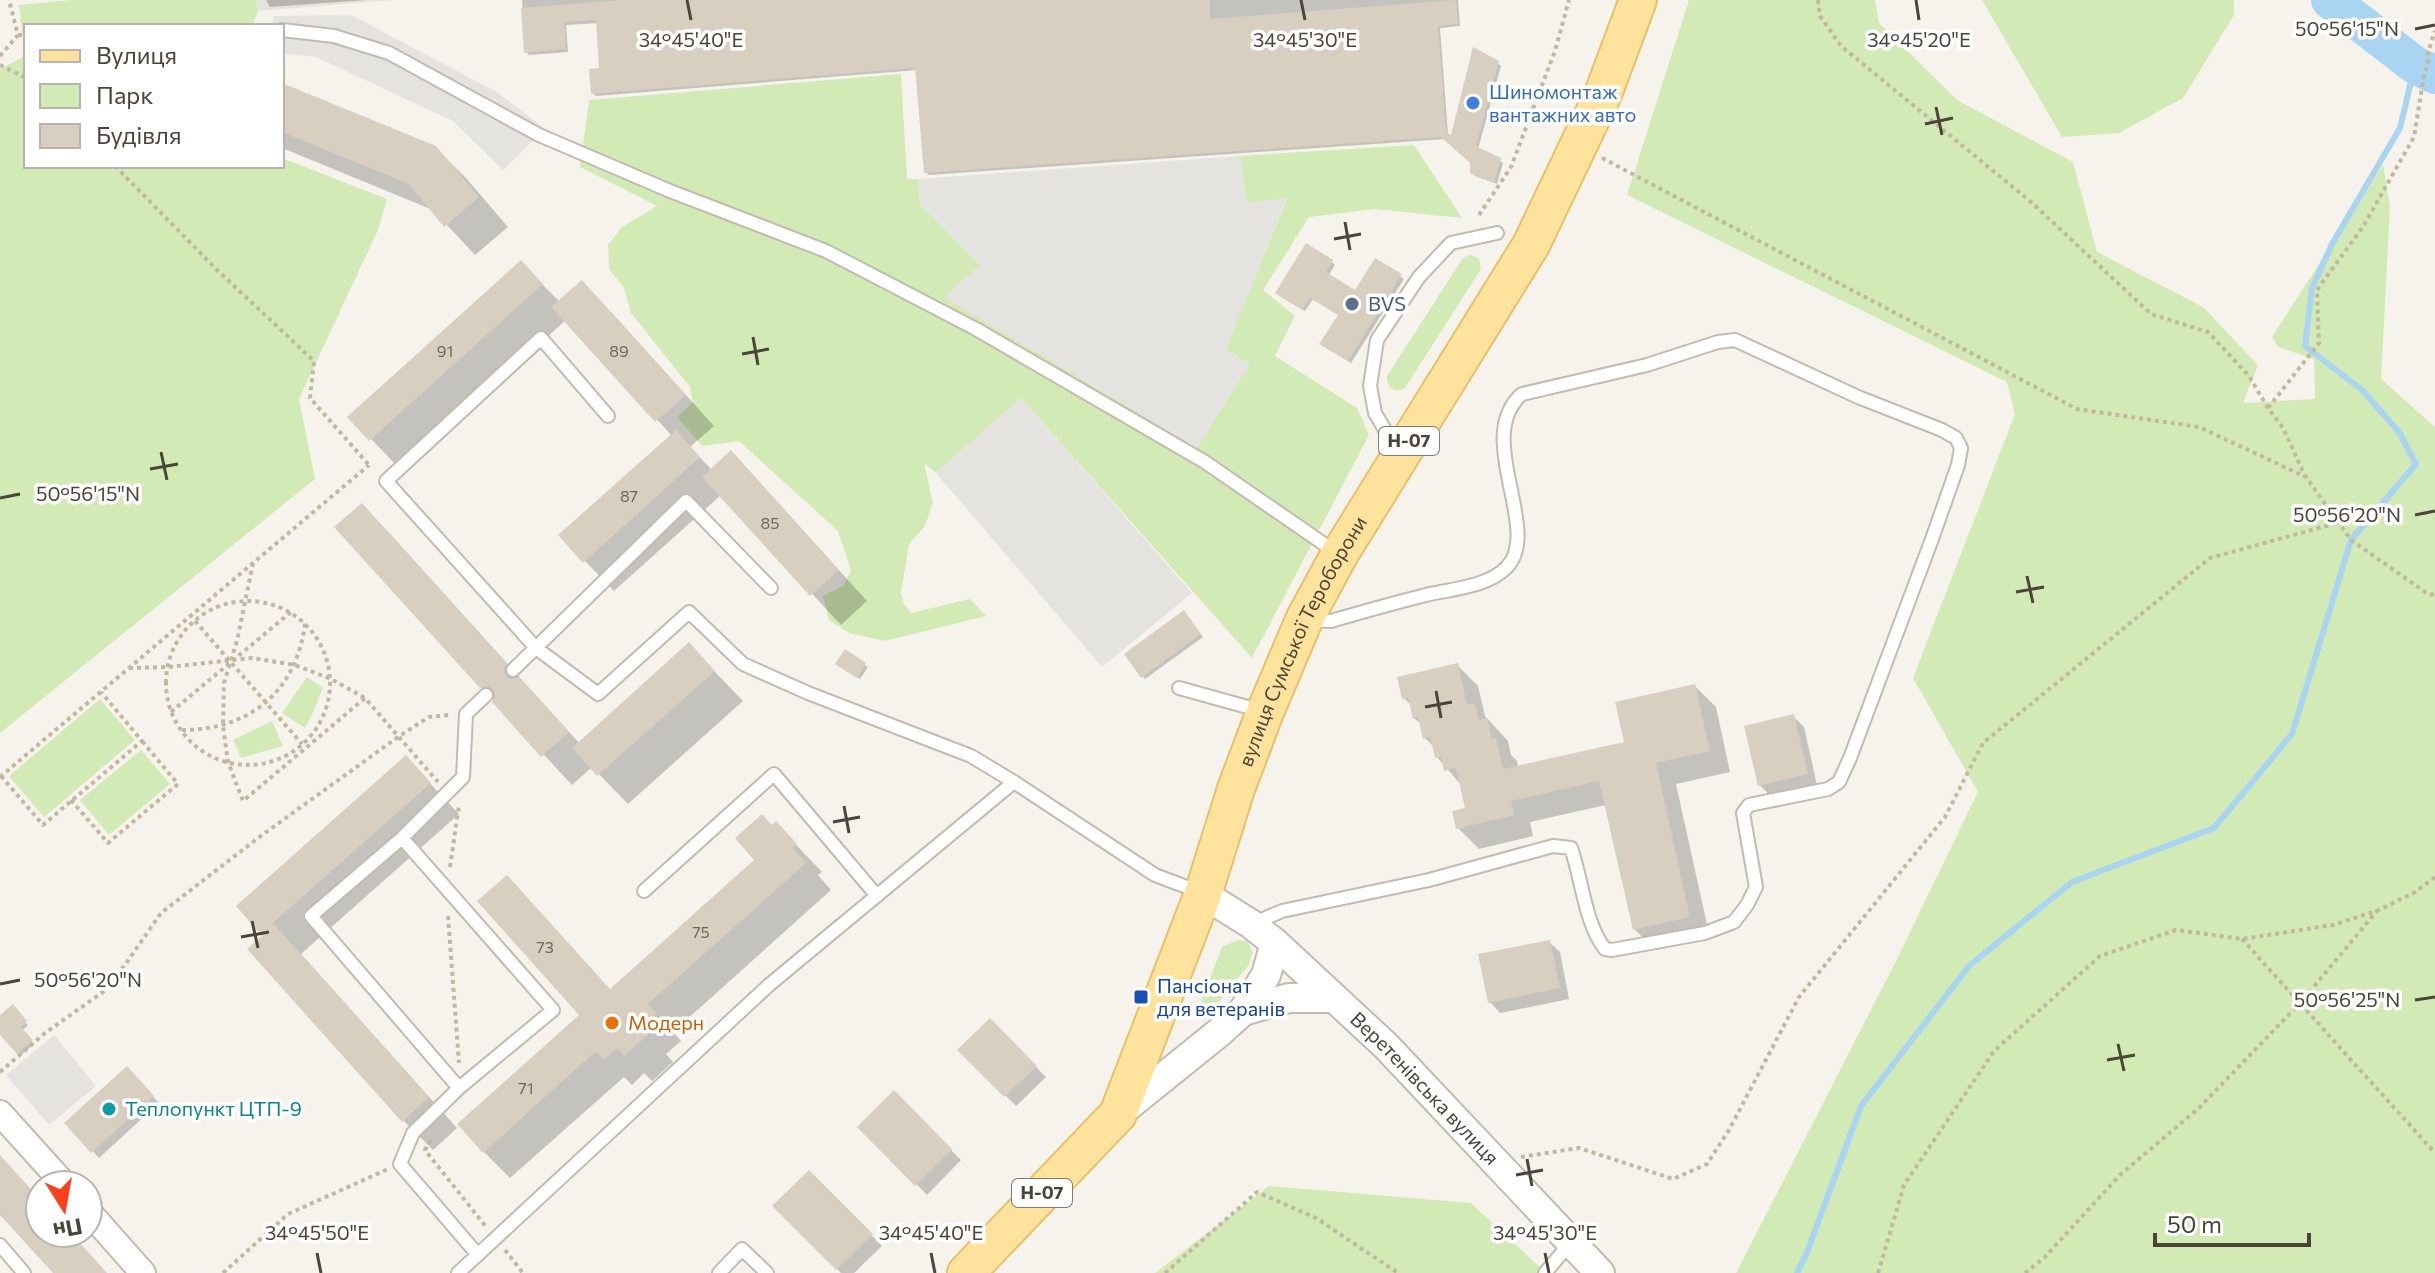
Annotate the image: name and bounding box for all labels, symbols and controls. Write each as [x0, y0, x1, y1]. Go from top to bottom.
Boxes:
text: 50°56'15"N [2295, 16, 2399, 40]
legend [24, 24, 284, 168]
text: 34°45'40"E [639, 27, 743, 51]
text: 34°45'30"E [1253, 27, 1357, 51]
text: 34°45'20"E [1867, 27, 1971, 51]
text: Вулиця [96, 40, 177, 69]
place label: Шиномонтаж вантажних авто [1489, 79, 1637, 126]
text: Парк [96, 80, 153, 109]
marker: Шиномонтаж вантажних авто [1464, 94, 1482, 112]
text: Будівля [96, 120, 182, 149]
place label: BVS [1368, 291, 1406, 315]
marker: BVS [1343, 295, 1361, 313]
house number: 91 [437, 341, 453, 360]
house number: 89 [609, 341, 629, 360]
road number: Н-07 [1379, 427, 1439, 455]
text: 50°56'15"N [36, 481, 140, 505]
house number: 87 [620, 486, 638, 505]
text: 50°56'20"N [2293, 502, 2401, 526]
street label: вулиця Сумської Тероборони [1233, 511, 1371, 770]
house number: 85 [761, 513, 779, 532]
house number: 75 [692, 922, 710, 941]
house number: 73 [536, 937, 554, 956]
text: 50°56'20"N [34, 967, 142, 991]
place label: Пансіонат для ветеранів [1157, 973, 1285, 1020]
text: 50°56'25"N [2294, 987, 2400, 1011]
marker: Пансіонат для ветеранів [1132, 988, 1150, 1006]
street label: Веретенівська вулиця [1346, 1006, 1505, 1169]
place label: Модерн [628, 1010, 704, 1034]
marker: Модерн [603, 1014, 621, 1032]
house number: 71 [518, 1078, 534, 1097]
place label: Теплопункт ЦТП-9 [125, 1096, 302, 1120]
marker: Теплопункт ЦТП-9 [100, 1100, 118, 1118]
north arrow [24, 1169, 104, 1249]
road number: Н-07 [1012, 1179, 1072, 1207]
scale bar [2155, 1197, 2309, 1247]
text: 50 m [2167, 1209, 2222, 1238]
text: Пн [51, 1213, 85, 1245]
text: 34°45'50"E [265, 1220, 369, 1244]
text: 34°45'40"E [879, 1220, 983, 1244]
text: 34°45'30"E [1493, 1220, 1597, 1244]

